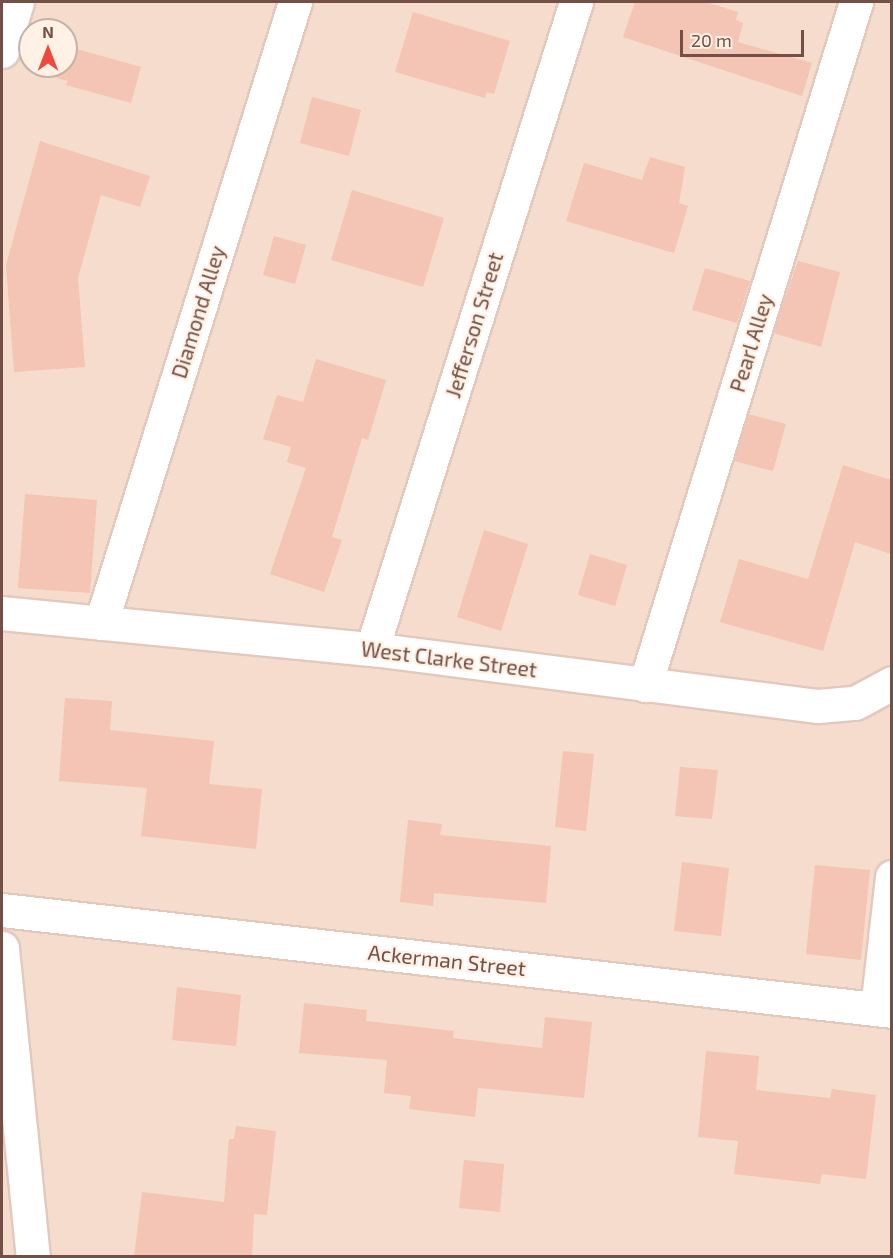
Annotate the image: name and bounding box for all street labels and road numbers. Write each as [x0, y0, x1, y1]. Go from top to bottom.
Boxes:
street label: Diamond Alley [166, 242, 230, 382]
street label: Jefferson Street [440, 249, 508, 401]
street label: Pearl Alley [724, 290, 778, 396]
street label: West Clarke Street [360, 636, 538, 682]
street label: Ackerman Street [367, 939, 527, 981]

